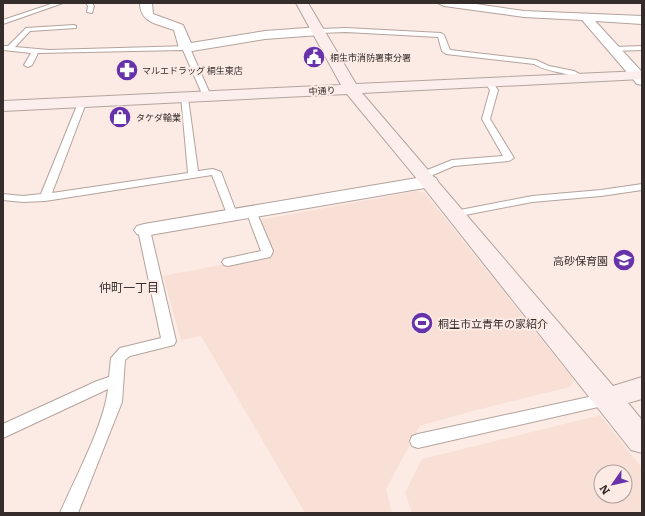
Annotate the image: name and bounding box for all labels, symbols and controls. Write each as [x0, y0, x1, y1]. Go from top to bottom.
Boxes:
public building icon: 桐生市消防署東分署 [301, 44, 327, 70]
place label: 桐生市消防署東分署 [330, 50, 411, 64]
pharmacy icon: マルエドラッグ 桐生東店 [114, 57, 140, 83]
place label: マルエドラッグ 桐生東店 [142, 63, 243, 77]
street label: 中通り [308, 82, 336, 98]
shop icon: タケダ輪業 [107, 104, 133, 130]
place label: タケダ輪業 [136, 110, 181, 124]
school or university icon: 高砂保育園 [611, 247, 637, 273]
place label: 高砂保育園 [553, 252, 608, 268]
district label: 仲町一丁目 [99, 278, 159, 296]
sports icon: 桐生市立青年の家紹介 [409, 310, 435, 336]
place label: 桐生市立青年の家紹介 [438, 315, 548, 331]
north arrow [593, 464, 633, 504]
text: N [595, 482, 613, 498]

